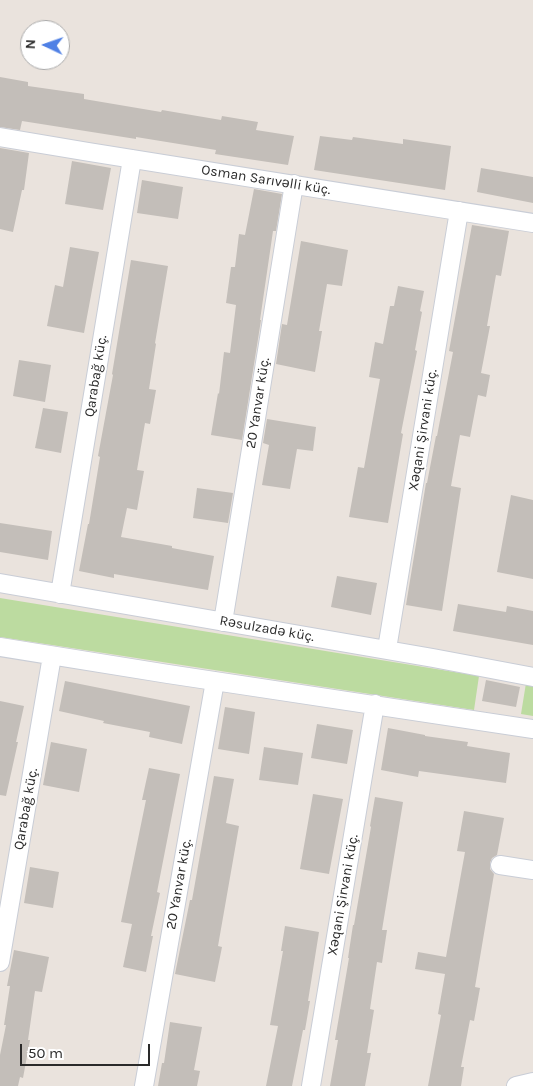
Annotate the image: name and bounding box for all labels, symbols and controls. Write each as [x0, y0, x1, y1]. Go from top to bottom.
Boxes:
north arrow [20, 20, 70, 70]
text: N [22, 39, 39, 50]
street label: Osman Sarıvəlli küç. [200, 161, 332, 199]
street label: Qarabağ küç. [81, 334, 111, 418]
street label: 20 Yanvar küç. [243, 356, 273, 450]
street label: Xəqani Şirvani küç. [405, 368, 441, 492]
street label: Rəsulzadə küç. [218, 612, 316, 646]
street label: Qarabağ küç. [11, 767, 41, 851]
street label: Xəqani Şirvani küç. [324, 833, 362, 957]
street label: 20 Yanvar küç. [163, 837, 195, 931]
scale bar [22, 1034, 152, 1066]
text: 50 m [28, 1044, 63, 1062]

